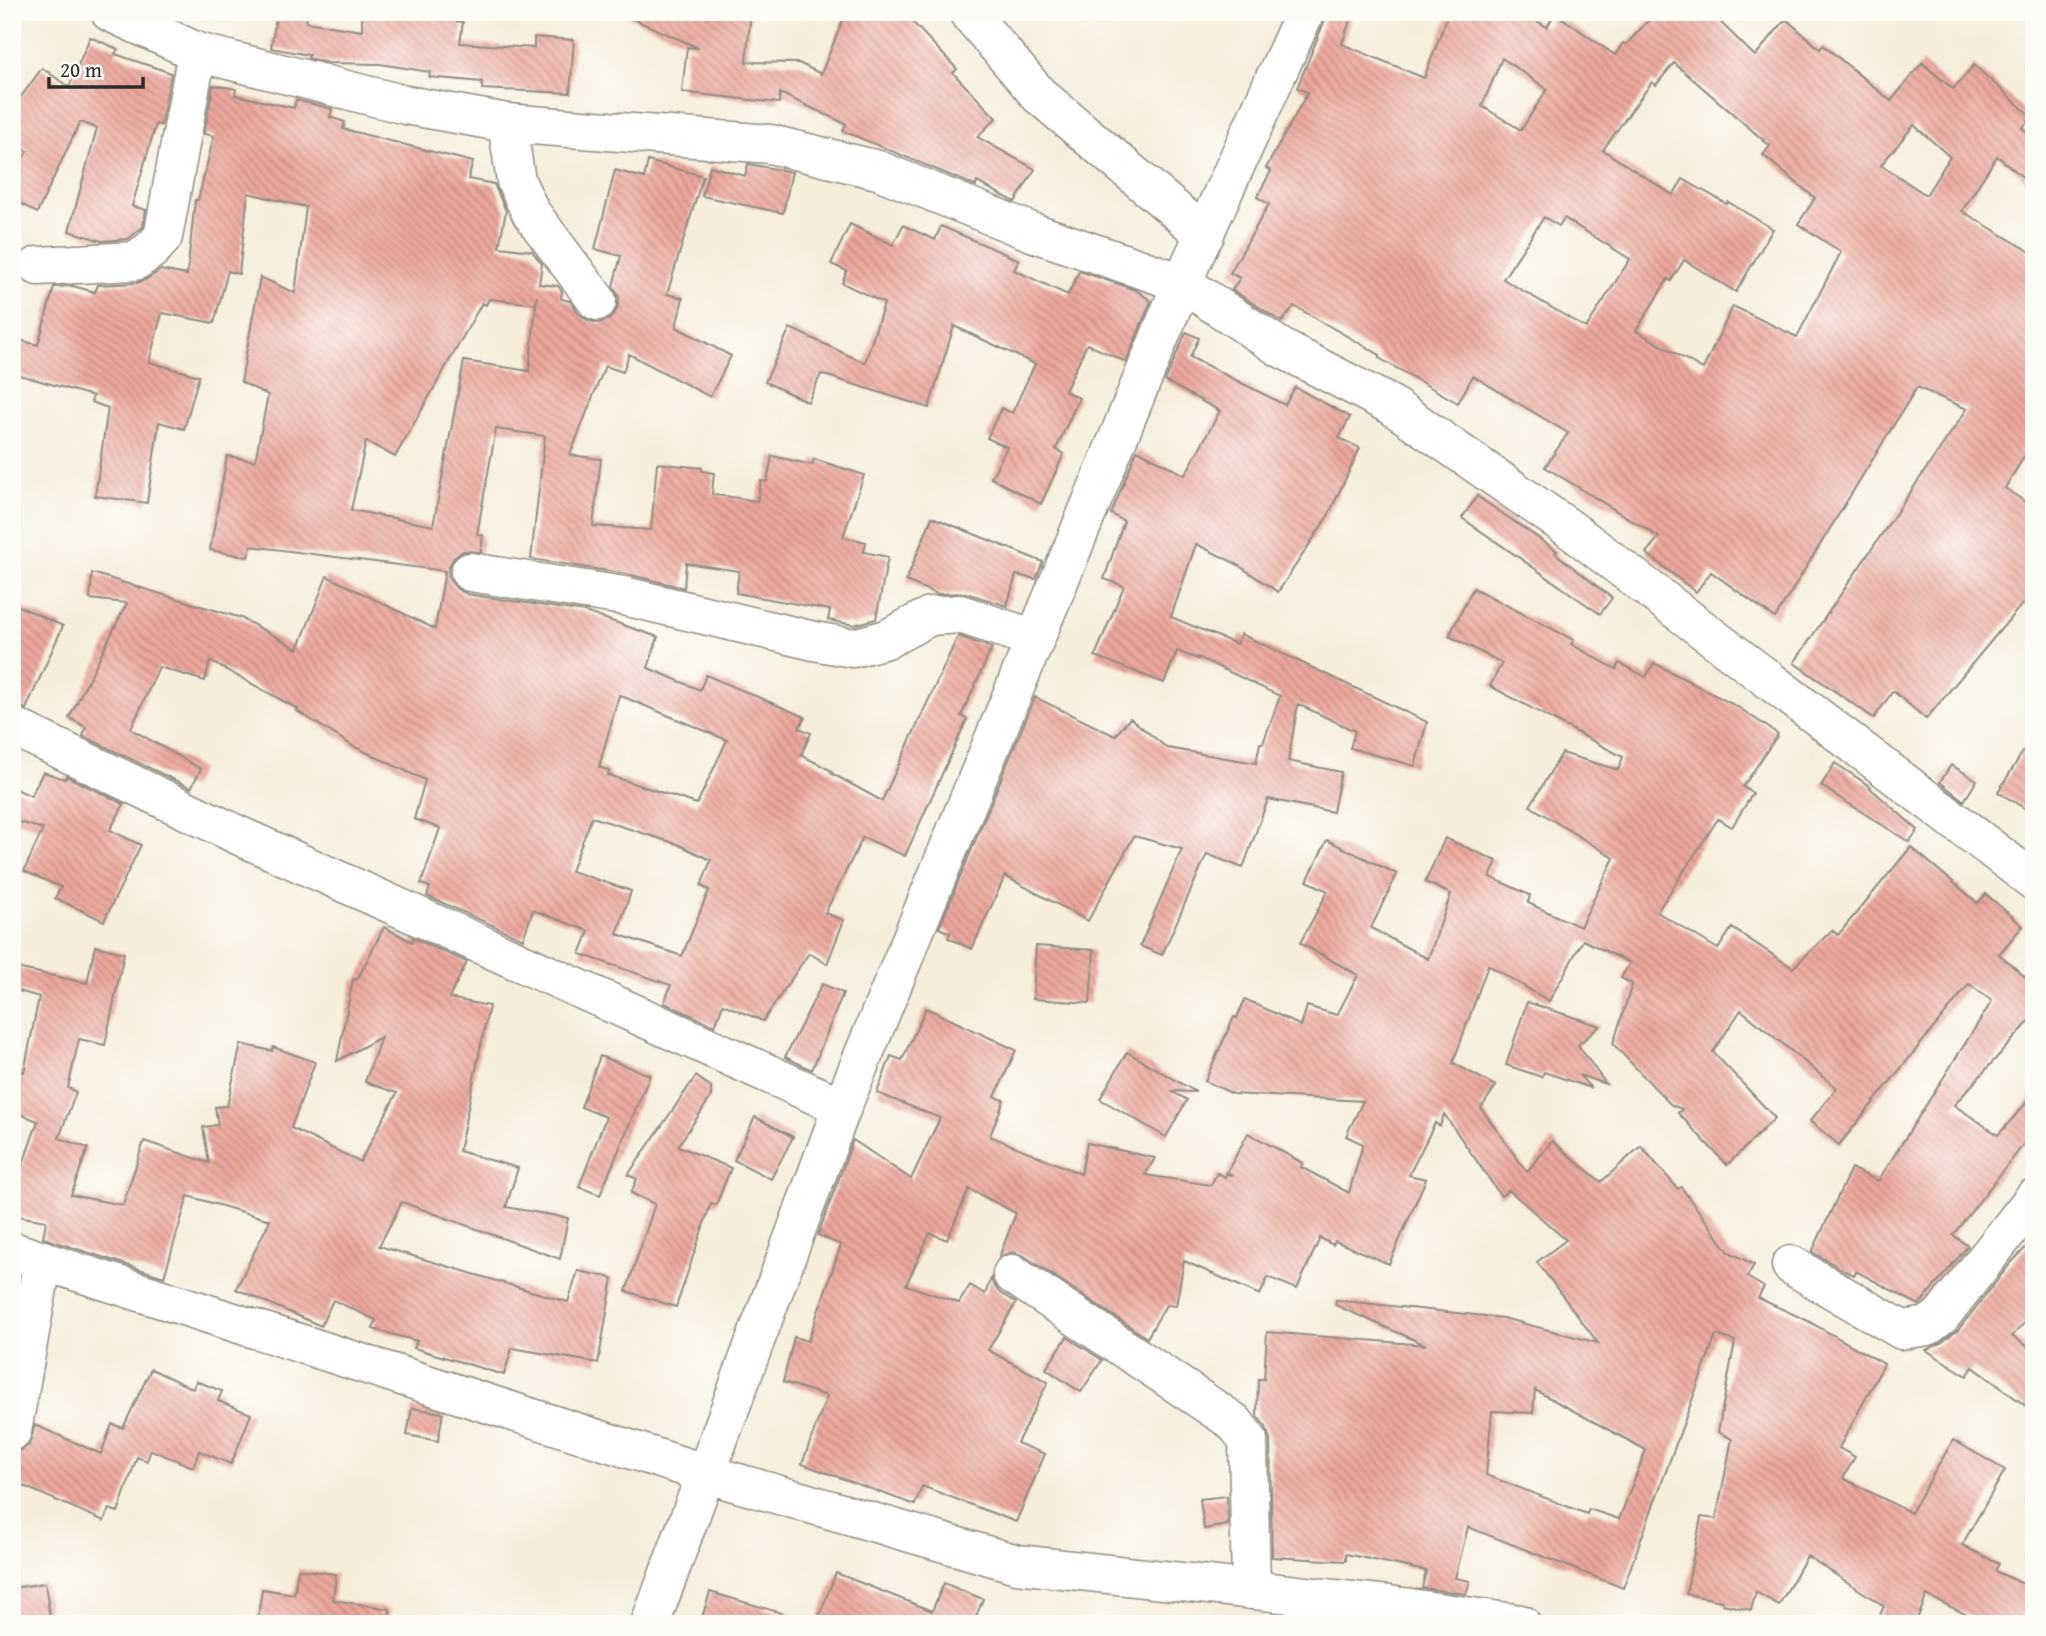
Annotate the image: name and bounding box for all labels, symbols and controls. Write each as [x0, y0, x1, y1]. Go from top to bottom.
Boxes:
scale bar [49, 46, 144, 90]
text: 20 m [60, 54, 102, 85]

